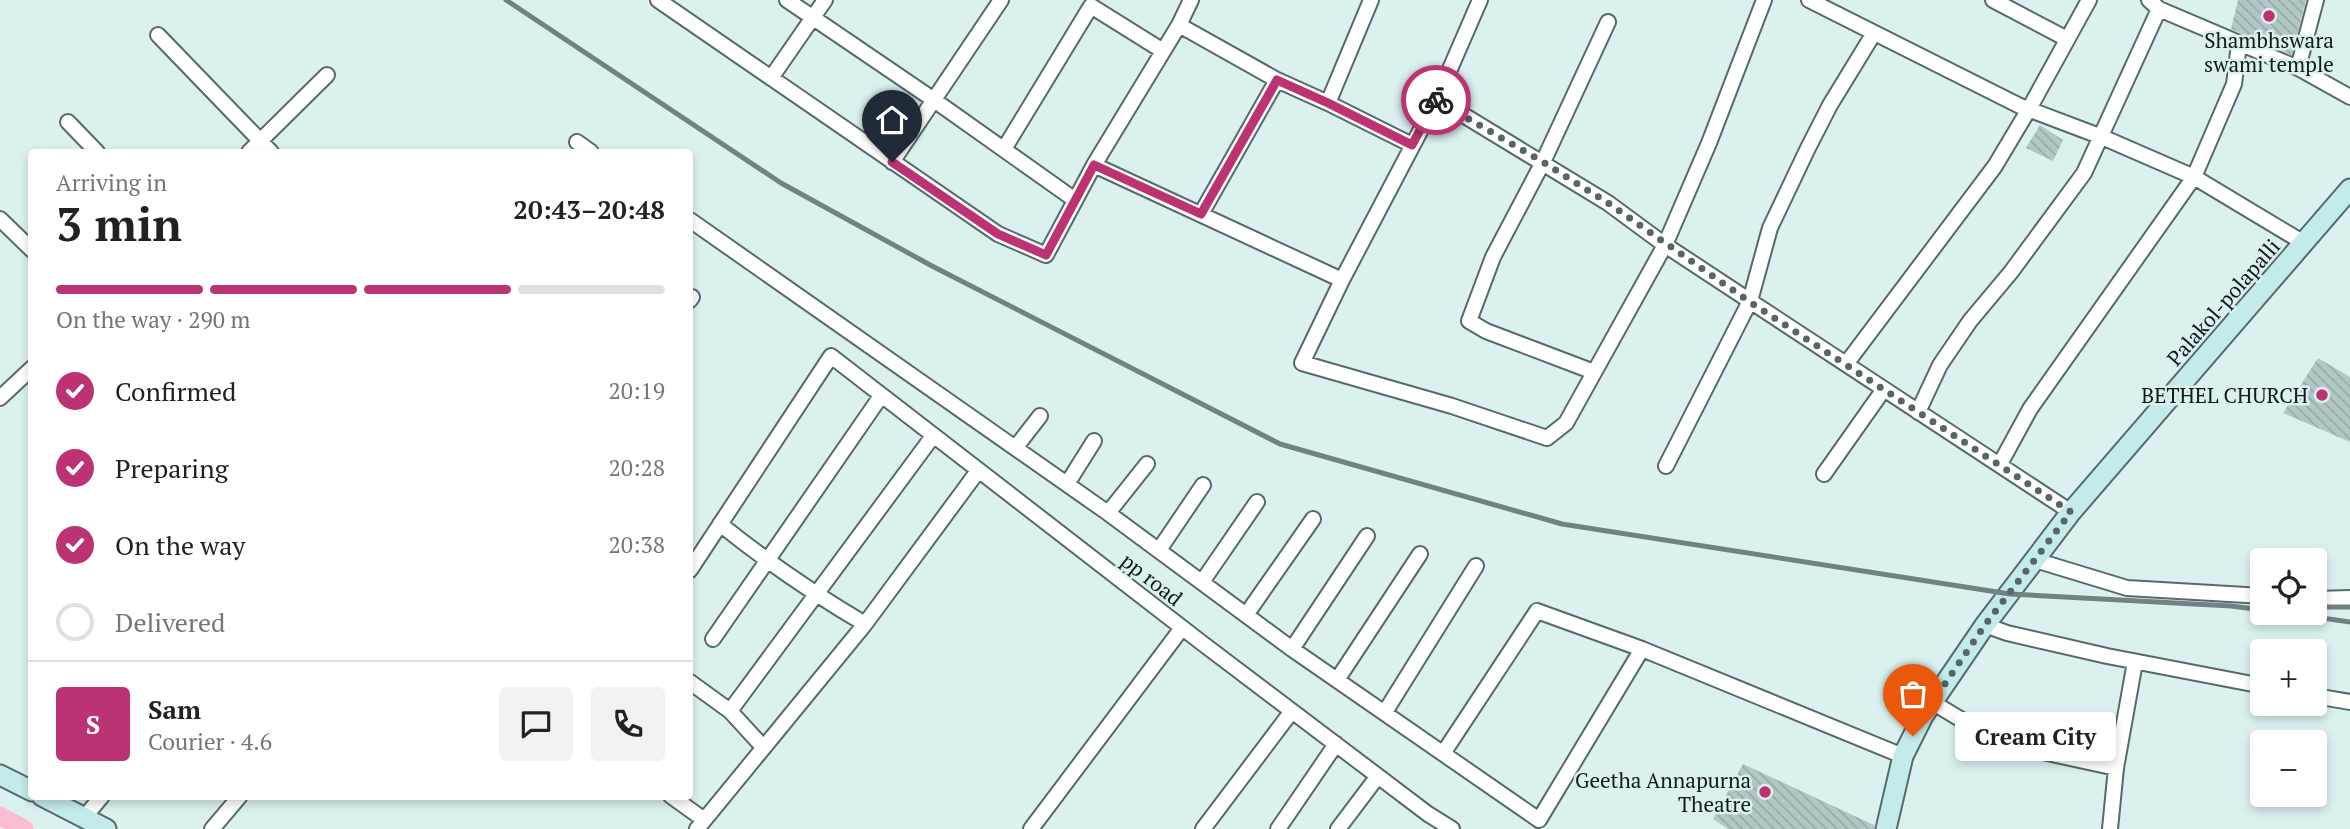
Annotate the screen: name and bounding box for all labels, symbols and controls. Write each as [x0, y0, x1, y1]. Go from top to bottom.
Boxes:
marker: Shambhswara swami temple [2261, 8, 2277, 24]
place label: Shambhswara swami temple [2204, 26, 2334, 78]
courier [1401, 65, 1471, 135]
icon: bike [1417, 81, 1455, 119]
pin [862, 90, 922, 162]
icon: home [873, 101, 911, 139]
text: Arriving in [56, 167, 167, 198]
text: 20:43–20:48 [513, 192, 665, 226]
text: 3 min [56, 193, 182, 254]
street label: Palakol-polapalli [2160, 233, 2286, 371]
text: On the way · 290 m [56, 304, 250, 335]
icon: check [56, 372, 94, 410]
text: Confirmed [115, 374, 236, 408]
text: 20:19 [608, 375, 665, 406]
place label: BETHEL CHURCH [2141, 381, 2308, 409]
marker: BETHEL CHURCH [2314, 387, 2330, 403]
icon: check [56, 449, 94, 487]
text: Preparing [115, 451, 228, 485]
text: 20:28 [608, 452, 665, 483]
icon: check [56, 526, 94, 564]
text: On the way [115, 528, 246, 562]
text: 20:38 [608, 529, 665, 560]
street label: pp road [1115, 546, 1189, 612]
map controls [2250, 548, 2327, 807]
button: locate [2250, 548, 2327, 625]
text: Delivered [115, 605, 225, 639]
button: + [2250, 639, 2327, 716]
pin [1883, 664, 1943, 736]
icon: bag [1894, 675, 1932, 713]
button: chat [499, 687, 573, 761]
button: phone [591, 687, 665, 761]
text: Sam [148, 692, 201, 726]
text: S [86, 707, 100, 741]
callout: Cream City [1955, 712, 2116, 760]
text: Cream City [1975, 721, 2096, 752]
text: Courier · 4.6 [148, 726, 272, 757]
button: − [2250, 730, 2327, 807]
place label: Geetha Annapurna Theatre [1575, 766, 1751, 818]
marker: Geetha Annapurna Theatre [1757, 784, 1773, 800]

